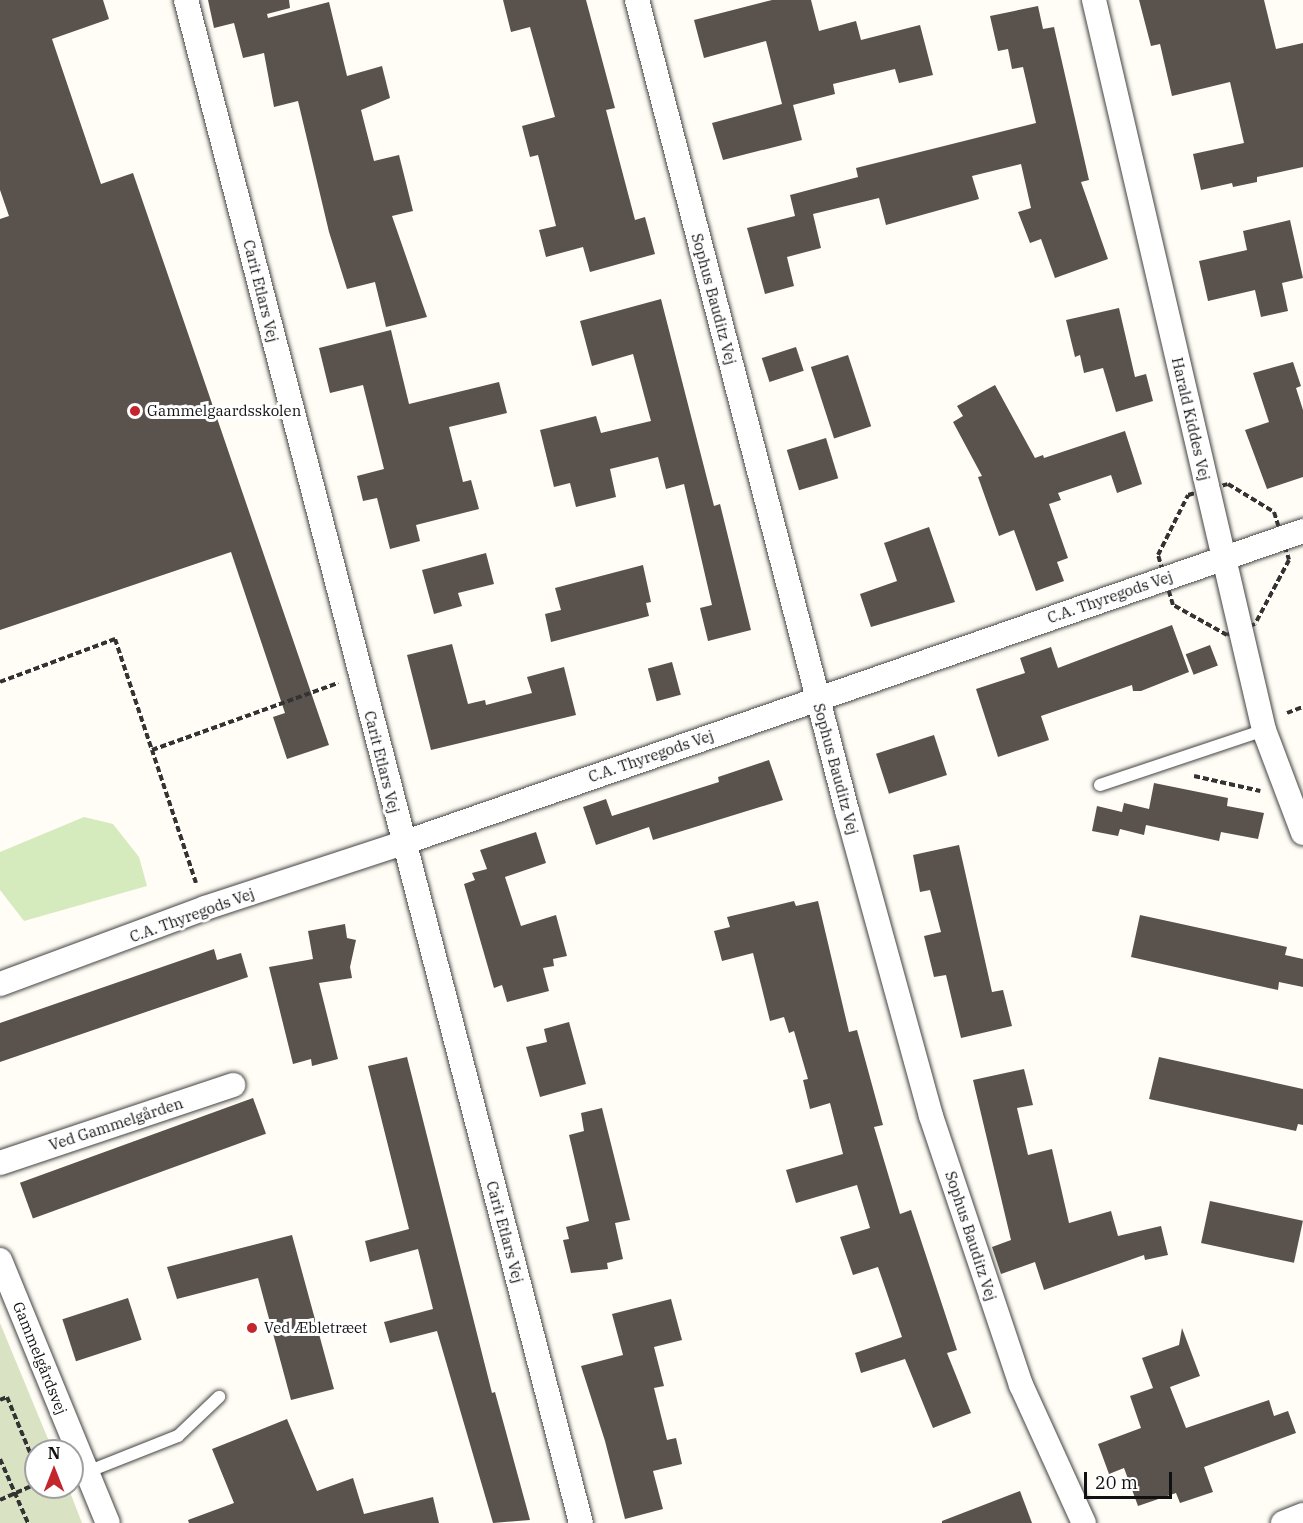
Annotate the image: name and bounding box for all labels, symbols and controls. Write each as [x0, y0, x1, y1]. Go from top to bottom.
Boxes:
street label: Sophus Bauditz Vej [688, 231, 740, 367]
street label: Carit Etlars Vej [240, 238, 282, 344]
street label: Harald Kiddes Vej [1168, 356, 1214, 482]
place label: Gammelgaardsskolen [147, 402, 301, 420]
marker: Gammelgaardsskolen [128, 404, 142, 418]
street label: C.A. Thyregods Vej [1045, 567, 1175, 627]
street label: Sophus Bauditz Vej [810, 701, 862, 837]
street label: Carit Etlars Vej [361, 709, 403, 815]
street label: C.A. Thyregods Vej [586, 726, 716, 786]
street label: C.A. Thyregods Vej [127, 884, 257, 946]
street label: Ved Gammelgården [47, 1094, 185, 1154]
street label: Sophus Bauditz Vej [942, 1169, 1000, 1303]
street label: Carit Etlars Vej [483, 1179, 527, 1285]
street label: Gammelgårdsvej [9, 1299, 71, 1417]
place label: Ved Æbletræet [264, 1319, 367, 1337]
marker: Ved Æbletræet [245, 1321, 259, 1335]
north arrow [24, 1439, 84, 1499]
text: N [48, 1443, 60, 1463]
scale bar [1087, 1460, 1176, 1498]
text: 20 m [1095, 1471, 1138, 1494]

